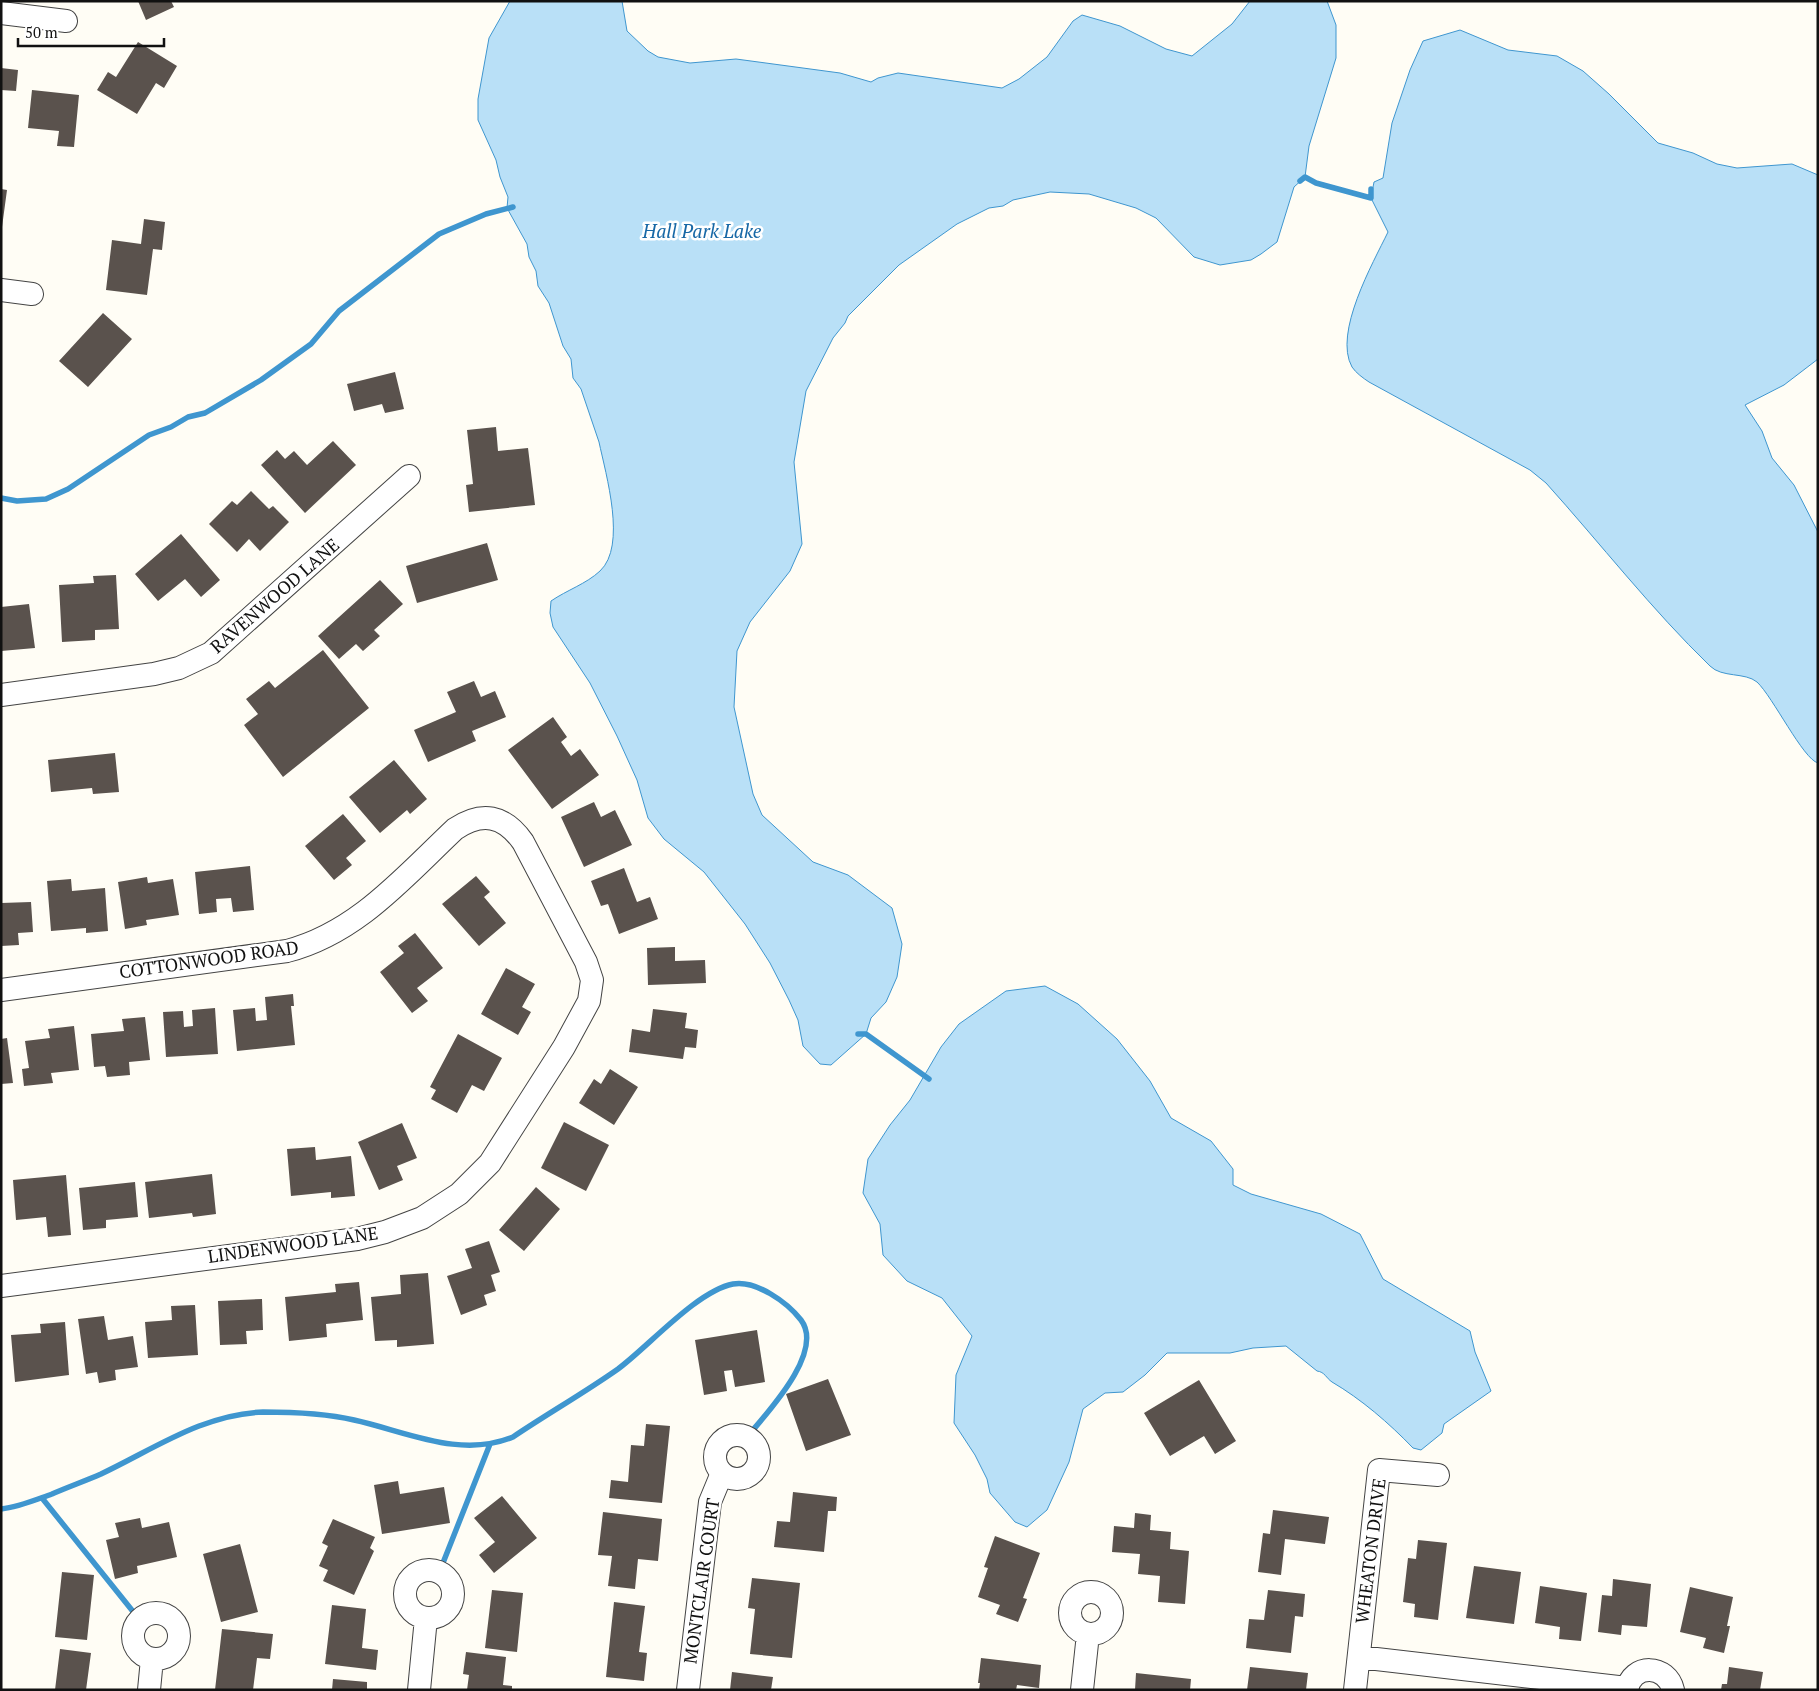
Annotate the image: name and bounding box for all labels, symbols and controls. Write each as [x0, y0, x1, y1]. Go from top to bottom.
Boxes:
scale bar [18, 15, 164, 47]
text: 50 m [25, 22, 58, 42]
water label: Hall Park Lake [641, 218, 762, 243]
street label: RAVENWOOD LANE [205, 532, 344, 658]
street label: COTTONWOOD ROAD [118, 935, 300, 983]
street label: LINDENWOOD LANE [206, 1220, 380, 1268]
street label: WHEATON DRIVE [1349, 1477, 1391, 1625]
street label: MONTCLAIR COURT [678, 1496, 725, 1665]

